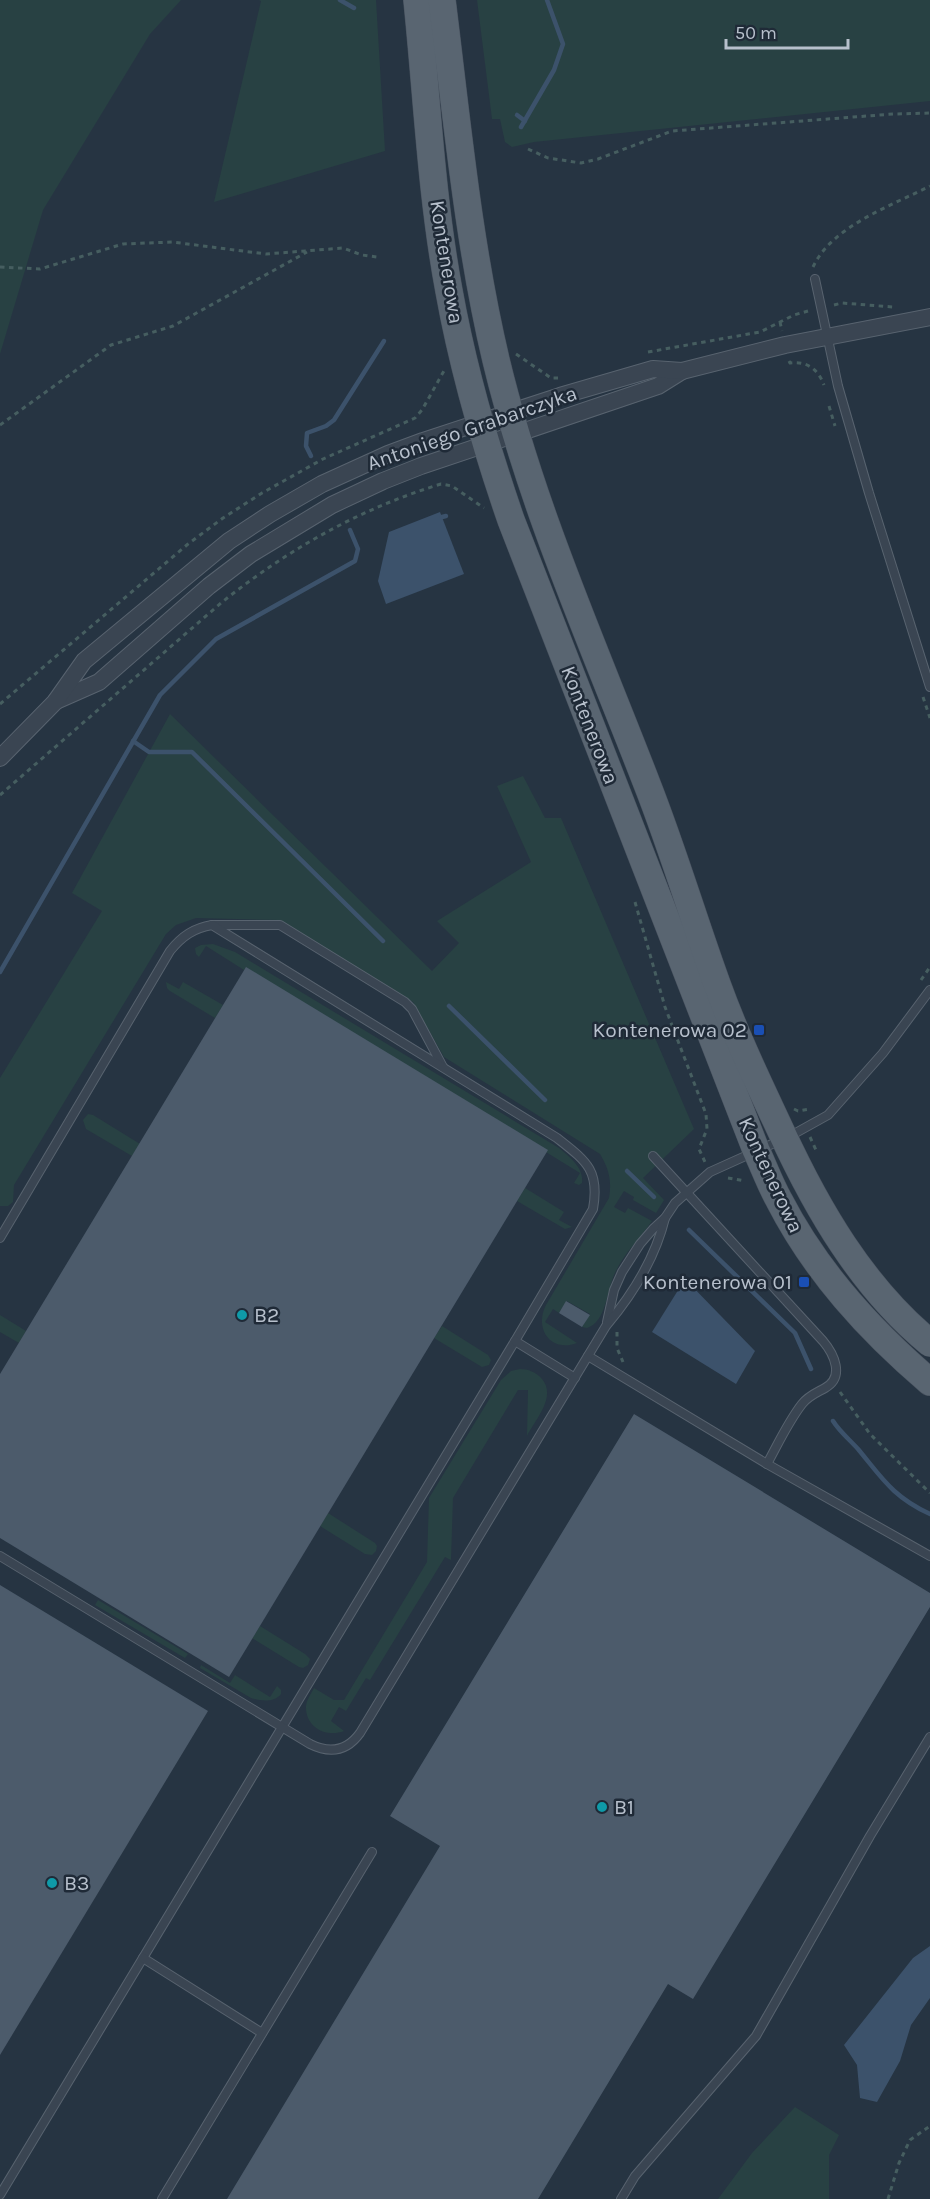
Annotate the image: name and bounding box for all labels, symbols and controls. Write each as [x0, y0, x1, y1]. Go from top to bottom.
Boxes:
scale bar [726, 12, 848, 50]
text: 50 m [735, 22, 777, 44]
street label: Kontenerowa [425, 198, 469, 326]
street label: Antoniego Grabarczyka [364, 381, 580, 475]
street label: Kontenerowa [556, 662, 624, 788]
place label: Kontenerowa 02 [592, 1018, 747, 1042]
marker: Kontenerowa 02 [752, 1023, 766, 1037]
street label: Kontenerowa [734, 1113, 808, 1237]
place label: Kontenerowa 01 [643, 1270, 792, 1294]
marker: Kontenerowa 01 [797, 1275, 811, 1289]
place label: B2 [254, 1303, 279, 1327]
marker: B2 [235, 1308, 249, 1322]
place label: B1 [614, 1795, 634, 1819]
marker: B1 [595, 1800, 609, 1814]
place label: B3 [64, 1871, 89, 1895]
marker: B3 [45, 1876, 59, 1890]

